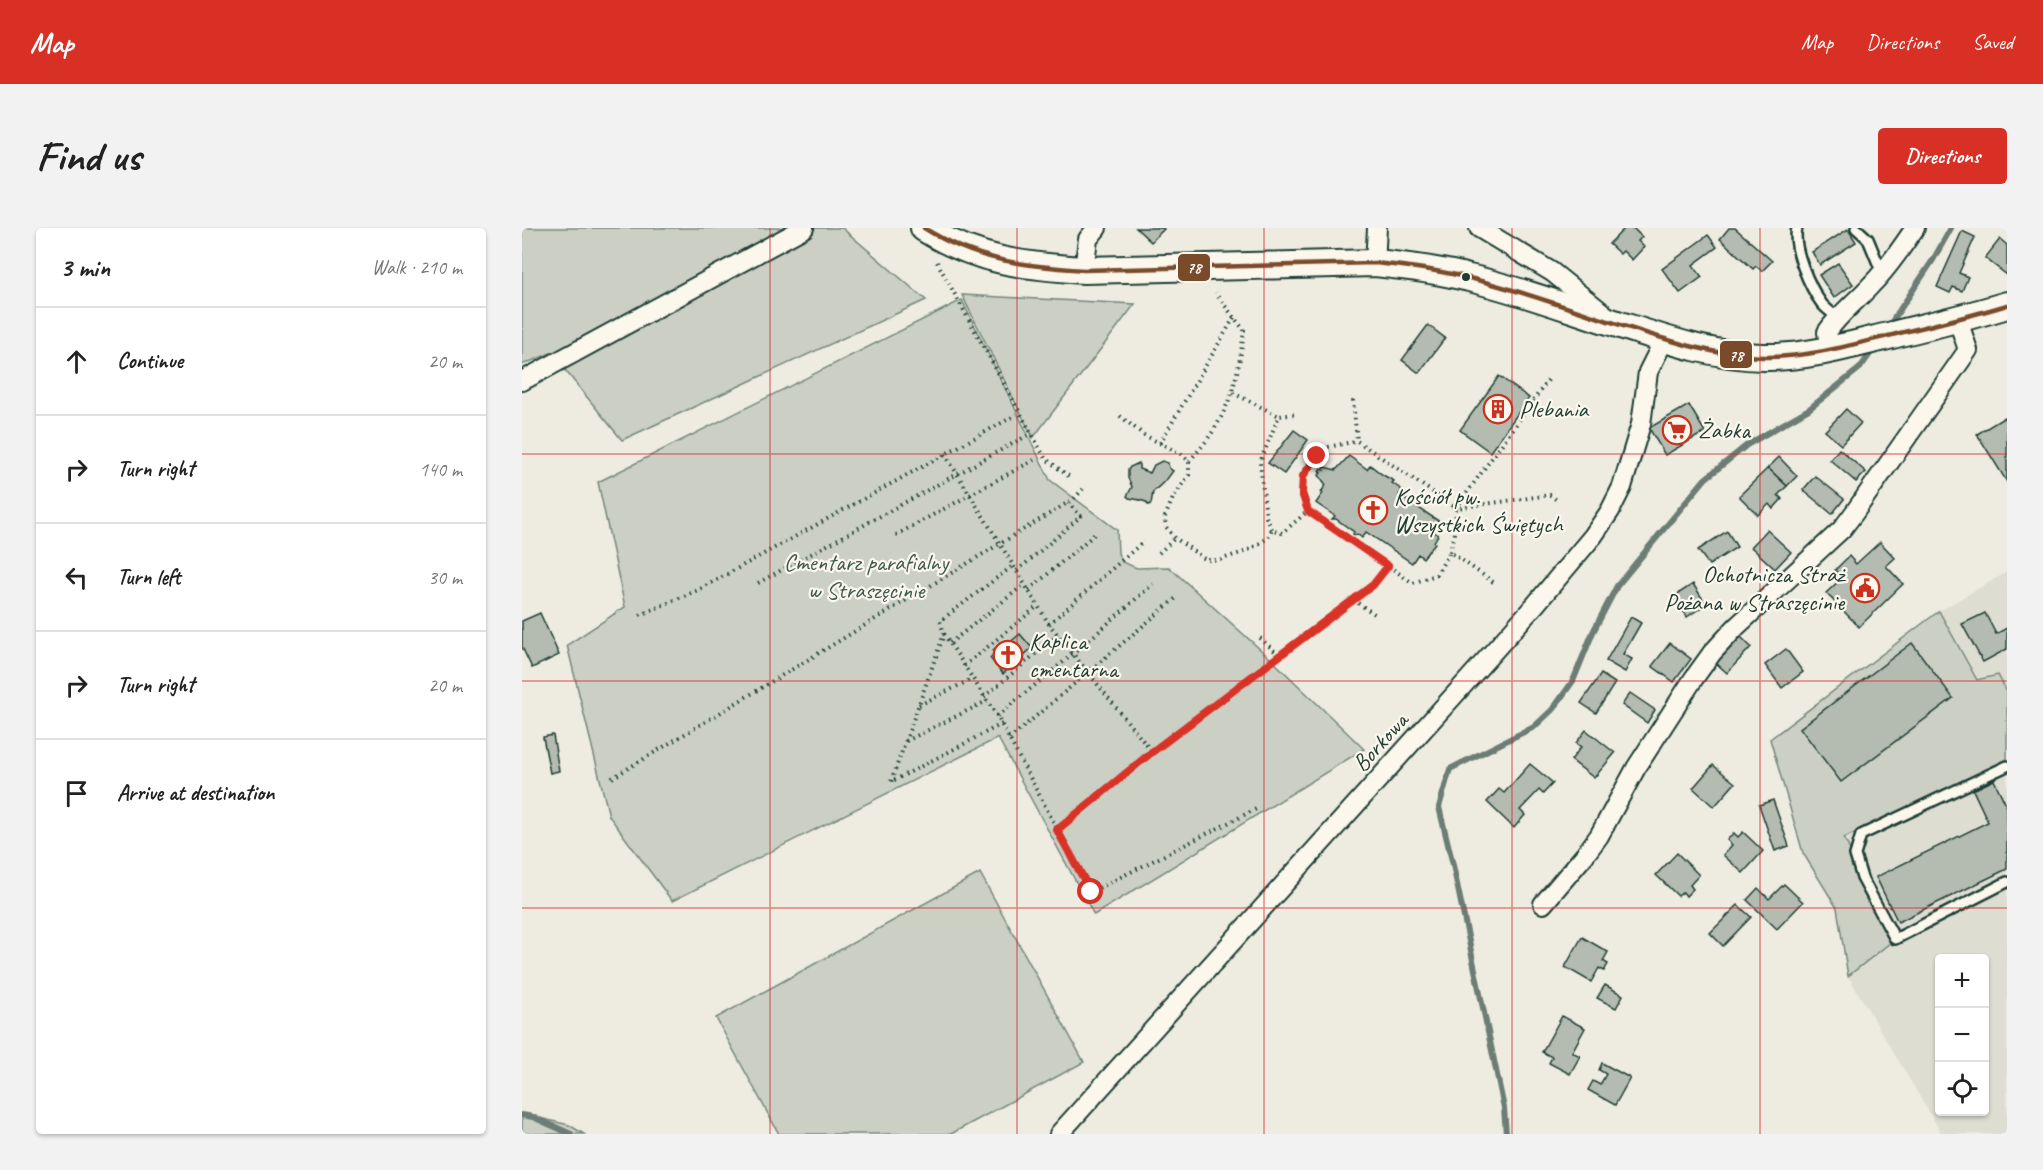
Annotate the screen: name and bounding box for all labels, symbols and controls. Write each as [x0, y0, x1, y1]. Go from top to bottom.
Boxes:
text: Map [30, 25, 73, 60]
text: Map [1801, 29, 1833, 55]
text: Directions [1866, 29, 1939, 55]
text: Saved [1972, 29, 2013, 55]
button: Directions [1878, 128, 2007, 184]
text: Find us [36, 130, 141, 183]
text: 3 min [60, 251, 110, 284]
line badge: 78 [1177, 253, 1211, 282]
text: Walk · 210 m [372, 255, 462, 280]
text: 78 [1187, 258, 1203, 278]
unlabelled marker [1460, 271, 1472, 283]
line badge: 78 [1719, 340, 1753, 369]
icon: ahead [60, 345, 93, 378]
text: 78 [1729, 346, 1745, 366]
text: Continue [117, 347, 183, 375]
text: 20 m [428, 349, 462, 374]
building icon: Plebania [1482, 393, 1514, 425]
place label: Plebania [1519, 394, 1590, 424]
supermarket icon: Żabka [1661, 414, 1693, 446]
place label: Żabka [1698, 415, 1751, 445]
route end [1303, 442, 1329, 468]
icon: right [60, 453, 93, 486]
text: Turn right [117, 455, 194, 483]
text: 140 m [419, 457, 462, 482]
place label: Kościół pw. Wszystkich Świętych [1394, 481, 1564, 539]
church icon: Kościół pw. Wszystkich Świętych [1357, 494, 1389, 526]
park label: Cmentarz parafialny w Straszęcinie [784, 547, 950, 605]
place label: Ochotnicza Straż Pożana w Straszęcinie [1664, 559, 1846, 617]
icon: left [60, 561, 93, 594]
text: Turn left [117, 563, 181, 591]
text: 30 m [428, 565, 462, 590]
public building icon: Ochotnicza Straż Pożana w Straszęcinie [1849, 572, 1881, 604]
place label: Kaplica cmentarna [1029, 626, 1120, 684]
church icon: Kaplica cmentarna [992, 639, 1024, 671]
icon: right [60, 669, 93, 702]
text: Turn right [117, 671, 194, 699]
text: 20 m [428, 673, 462, 698]
street label: Borkowa [1346, 705, 1416, 778]
icon: arrive [60, 777, 93, 810]
text: Arrive at destination [117, 779, 274, 807]
route start [1077, 878, 1103, 904]
map controls [1935, 954, 1989, 1116]
button: + [1935, 954, 1989, 1008]
button: − [1935, 1008, 1989, 1062]
button: locate [1935, 1062, 1989, 1116]

